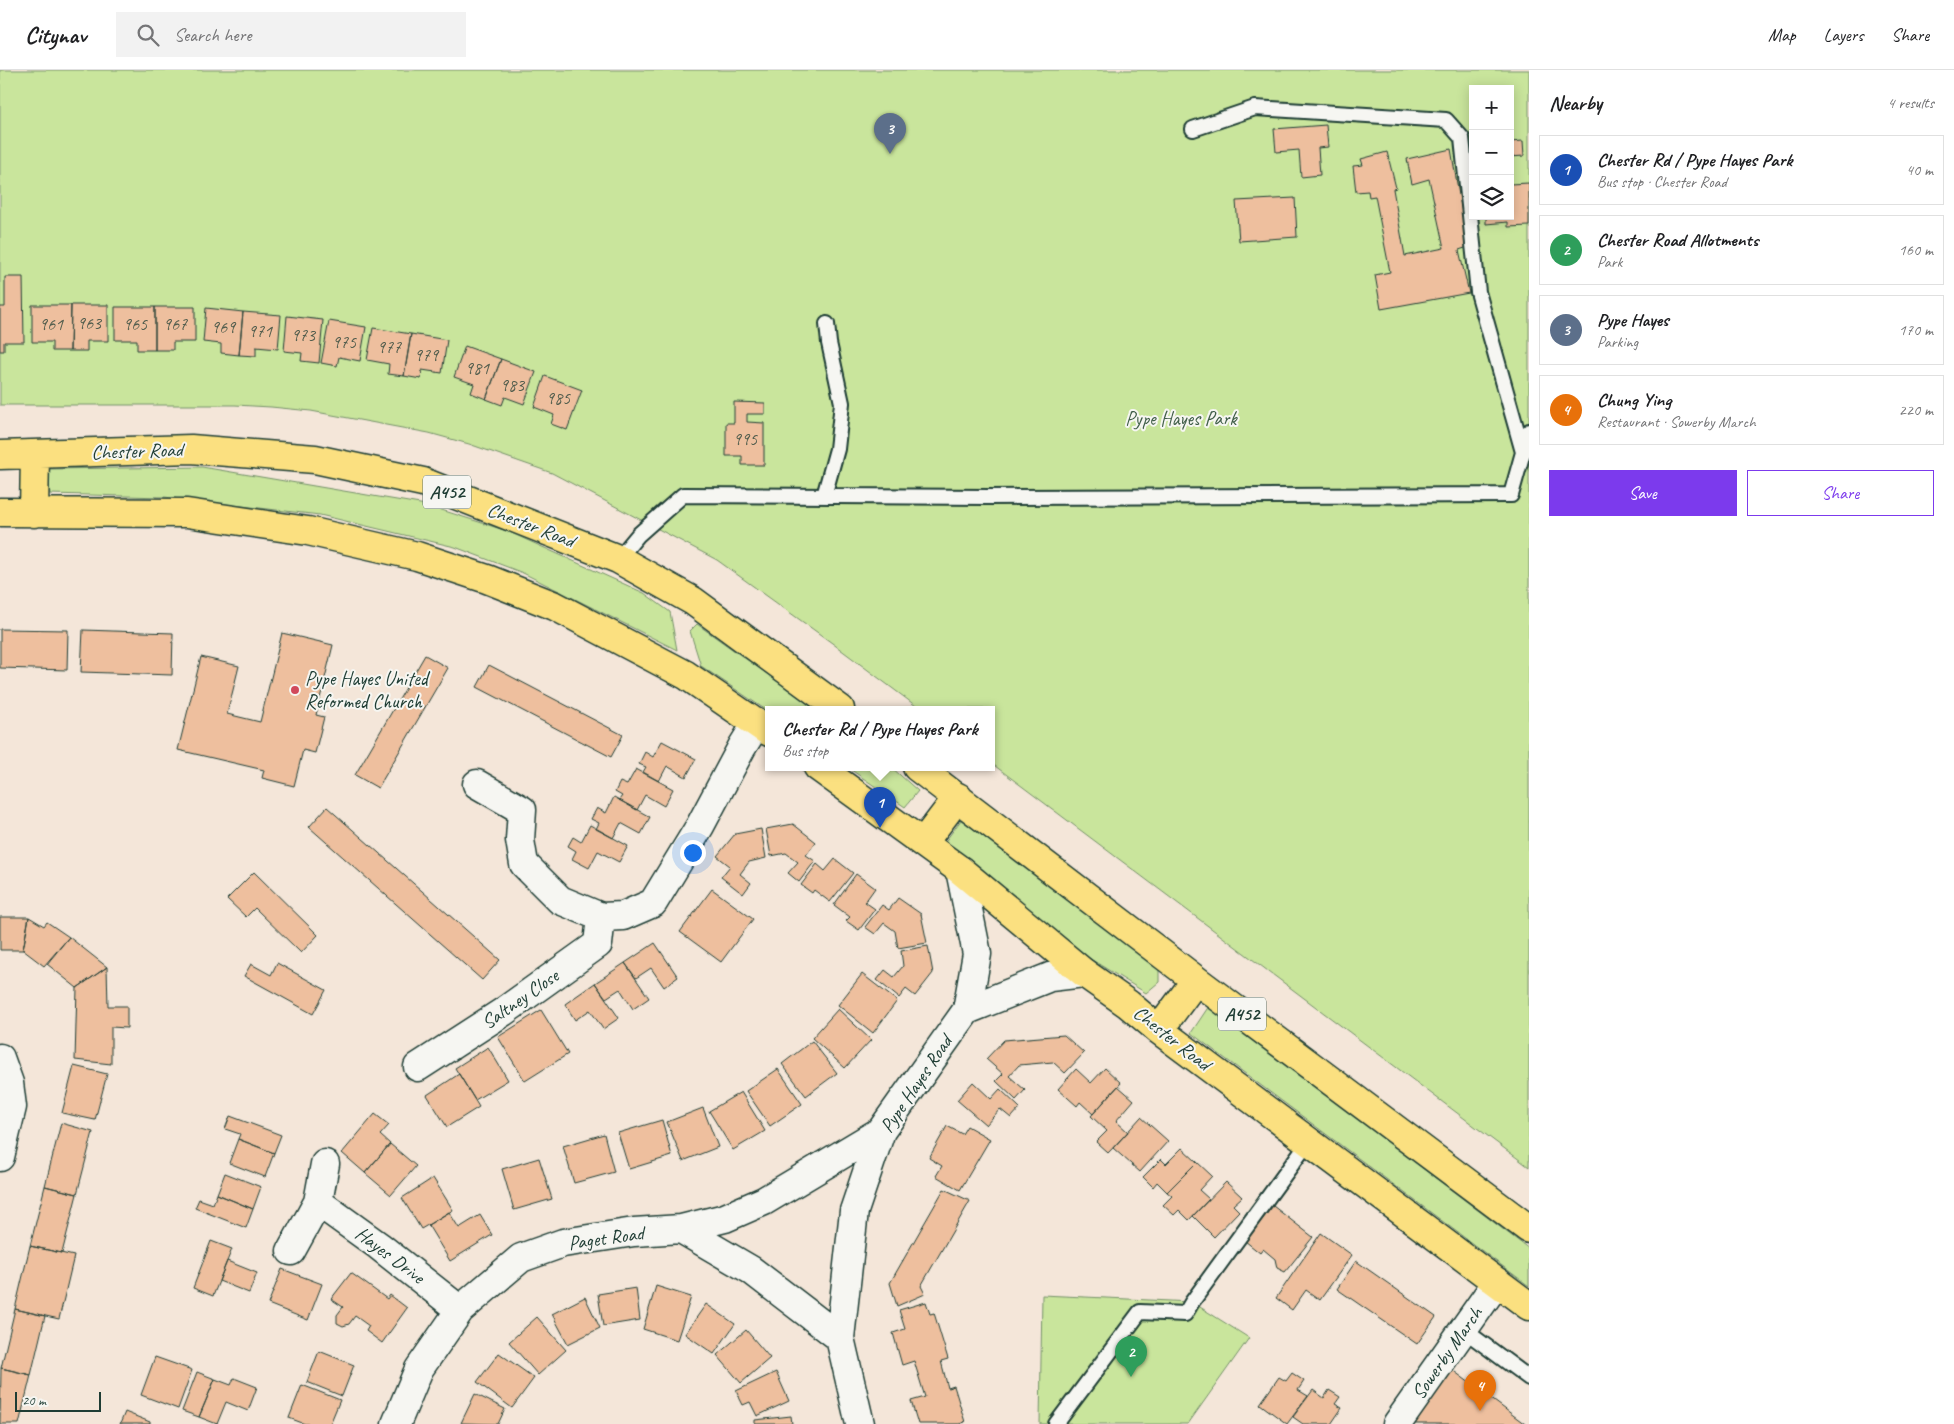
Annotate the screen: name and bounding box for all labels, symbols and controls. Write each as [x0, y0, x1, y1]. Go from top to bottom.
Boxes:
search box [116, 12, 466, 57]
text: Citynav [25, 20, 86, 50]
icon: search [134, 21, 162, 49]
text: Search here [174, 23, 251, 47]
text: Map [1768, 24, 1796, 46]
text: Layers [1824, 24, 1863, 46]
text: Share [1891, 24, 1929, 46]
map controls [1469, 85, 1514, 220]
button: + [1469, 85, 1514, 130]
text: Nearby [1549, 90, 1602, 116]
text: 4 results [1887, 93, 1934, 113]
pin: 3 [874, 113, 906, 154]
button: − [1469, 130, 1514, 175]
text: Chester Rd / Pype Hayes Park [1597, 148, 1792, 172]
text: 1 [1562, 160, 1570, 180]
text: 40 m [1906, 160, 1933, 180]
text: Bus stop · Chester Road [1597, 172, 1727, 192]
button: layers [1469, 175, 1514, 220]
text: Chester Road Allotments [1597, 228, 1758, 252]
text: 2 [1562, 240, 1570, 260]
text: 160 m [1899, 240, 1933, 260]
text: Park [1597, 252, 1622, 272]
text: Pype Hayes [1597, 308, 1669, 332]
house number: 963 [77, 312, 103, 334]
house number: 961 [39, 313, 64, 335]
house number: 965 [123, 313, 148, 335]
house number: 967 [163, 313, 188, 335]
house number: 969 [211, 316, 237, 338]
house number: 971 [248, 320, 273, 342]
text: 3 [1562, 320, 1570, 340]
text: 170 m [1899, 320, 1933, 340]
house number: 973 [291, 324, 317, 346]
house number: 975 [332, 331, 357, 353]
text: Parking [1597, 332, 1638, 352]
house number: 977 [377, 336, 402, 358]
house number: 979 [414, 344, 440, 366]
house number: 981 [465, 357, 490, 379]
house number: 983 [500, 374, 526, 396]
house number: 985 [546, 387, 571, 409]
text: Chung Ying [1597, 388, 1671, 412]
text: 4 [1562, 400, 1570, 420]
text: 220 m [1899, 400, 1933, 420]
park label: Pype Hayes Park [1125, 406, 1238, 431]
text: Restaurant · Sowerby March [1597, 412, 1756, 432]
house number: 995 [733, 428, 758, 450]
street label: Chester Road [91, 437, 186, 465]
button: Save [1549, 470, 1737, 516]
button: Share [1747, 470, 1934, 516]
road number: A452 [423, 476, 471, 508]
street label: Chester Road [484, 497, 581, 554]
place label: Pype Hayes United Reformed Church [305, 666, 431, 714]
marker: Pype Hayes United Reformed Church [289, 684, 301, 696]
popup [765, 706, 995, 771]
text: Chester Rd / Pype Hayes Park [782, 717, 978, 741]
text: Bus stop [782, 741, 828, 761]
pin: 1 [864, 787, 896, 828]
your location [680, 840, 706, 866]
street label: Saltney Close [477, 962, 565, 1035]
road number: A452 [1218, 998, 1266, 1031]
street label: Chester Road [1128, 1000, 1218, 1078]
street label: Pype Hayes Road [874, 1028, 959, 1137]
street label: Paget Road [567, 1220, 648, 1256]
street label: Hayes Drive [350, 1221, 431, 1290]
street label: Sowerby March [1406, 1300, 1489, 1404]
pin: 2 [1115, 1336, 1147, 1377]
pin: 4 [1464, 1370, 1496, 1411]
scale bar [15, 1389, 101, 1412]
text: 20 m [22, 1392, 46, 1409]

